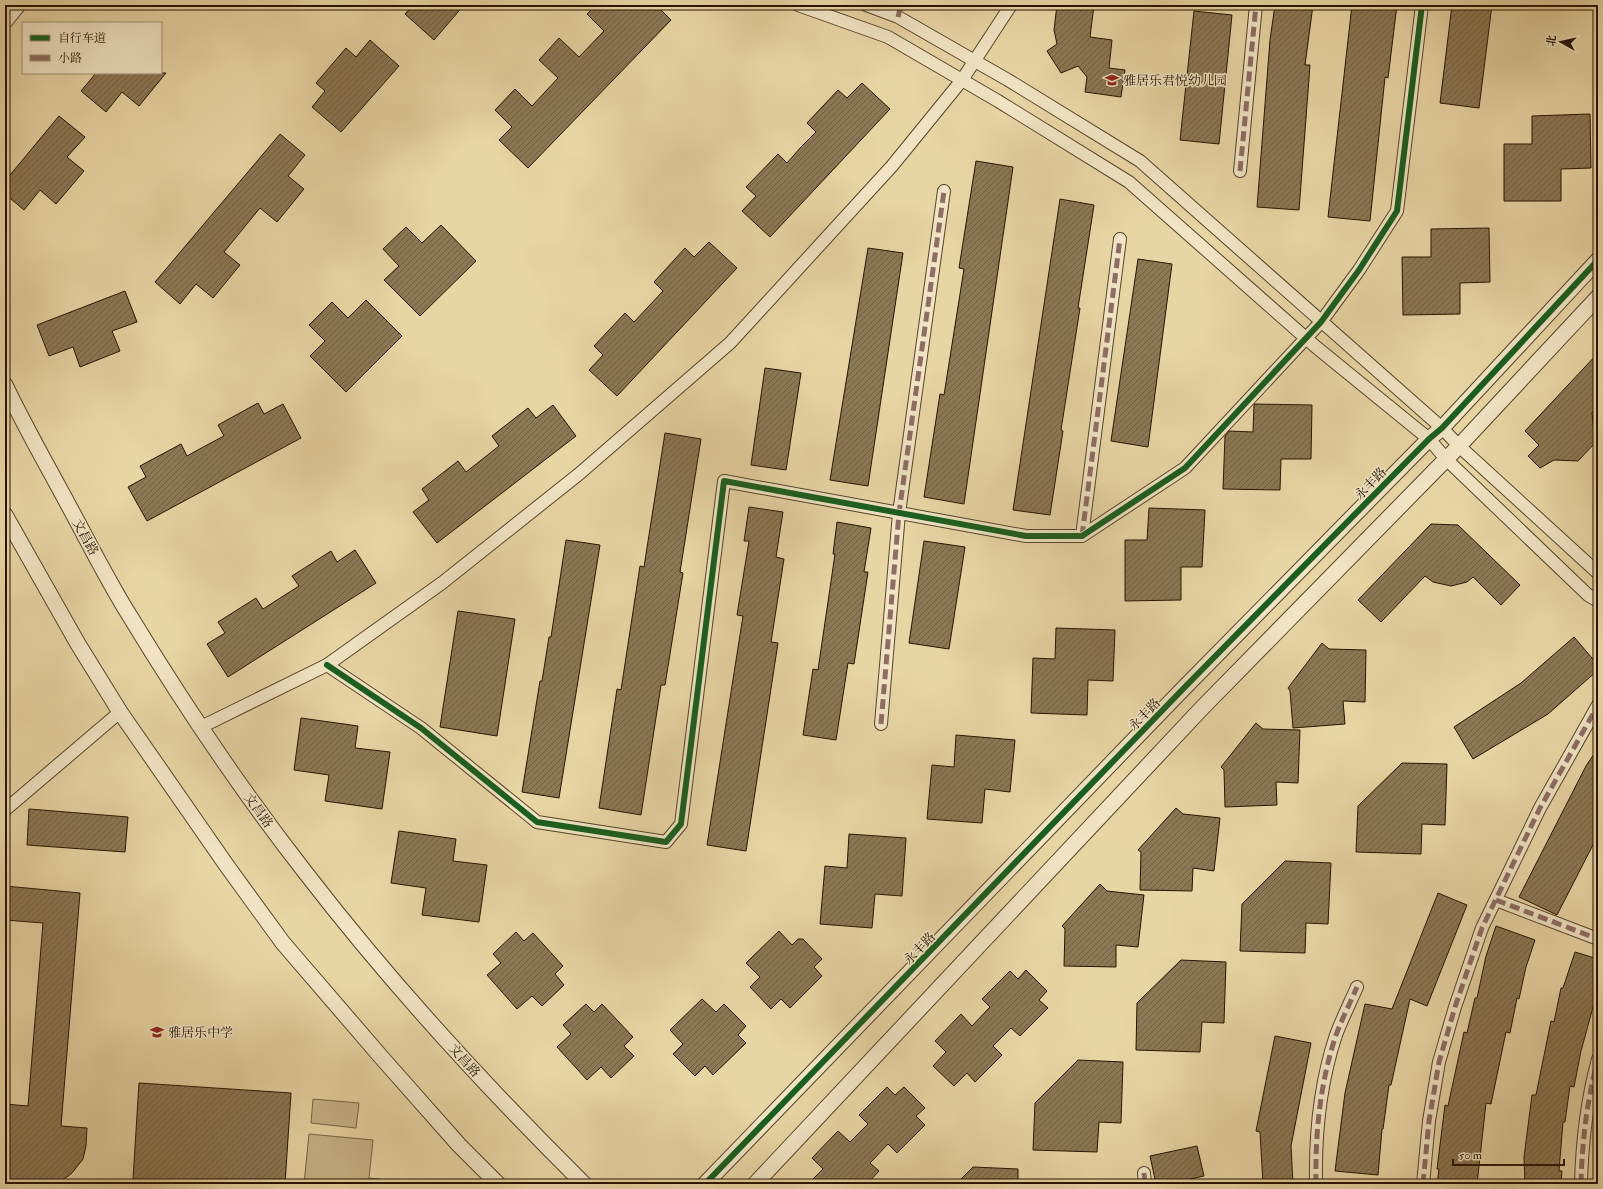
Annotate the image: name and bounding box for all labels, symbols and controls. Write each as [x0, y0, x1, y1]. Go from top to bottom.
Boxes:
legend [22, 22, 162, 74]
north arrow [1541, 22, 1581, 62]
text: 自行车道 [58, 31, 106, 46]
text: 北 [1544, 34, 1559, 47]
text: 小路 [58, 51, 82, 66]
school or university icon: 雅居乐君悦幼儿园 [1104, 72, 1120, 88]
place label: 雅居乐君悦幼儿园 [1123, 73, 1227, 89]
street label: 永丰路 [1351, 464, 1390, 503]
street label: 文昌路 [69, 517, 102, 558]
street label: 永丰路 [1125, 695, 1164, 734]
street label: 文昌路 [240, 790, 276, 831]
street label: 永丰路 [900, 929, 939, 968]
school or university icon: 雅居乐中学 [149, 1024, 165, 1040]
place label: 雅居乐中学 [168, 1025, 233, 1041]
street label: 文昌路 [445, 1041, 483, 1081]
scale bar [1453, 1141, 1564, 1167]
text: 50 m [1459, 1148, 1483, 1163]

